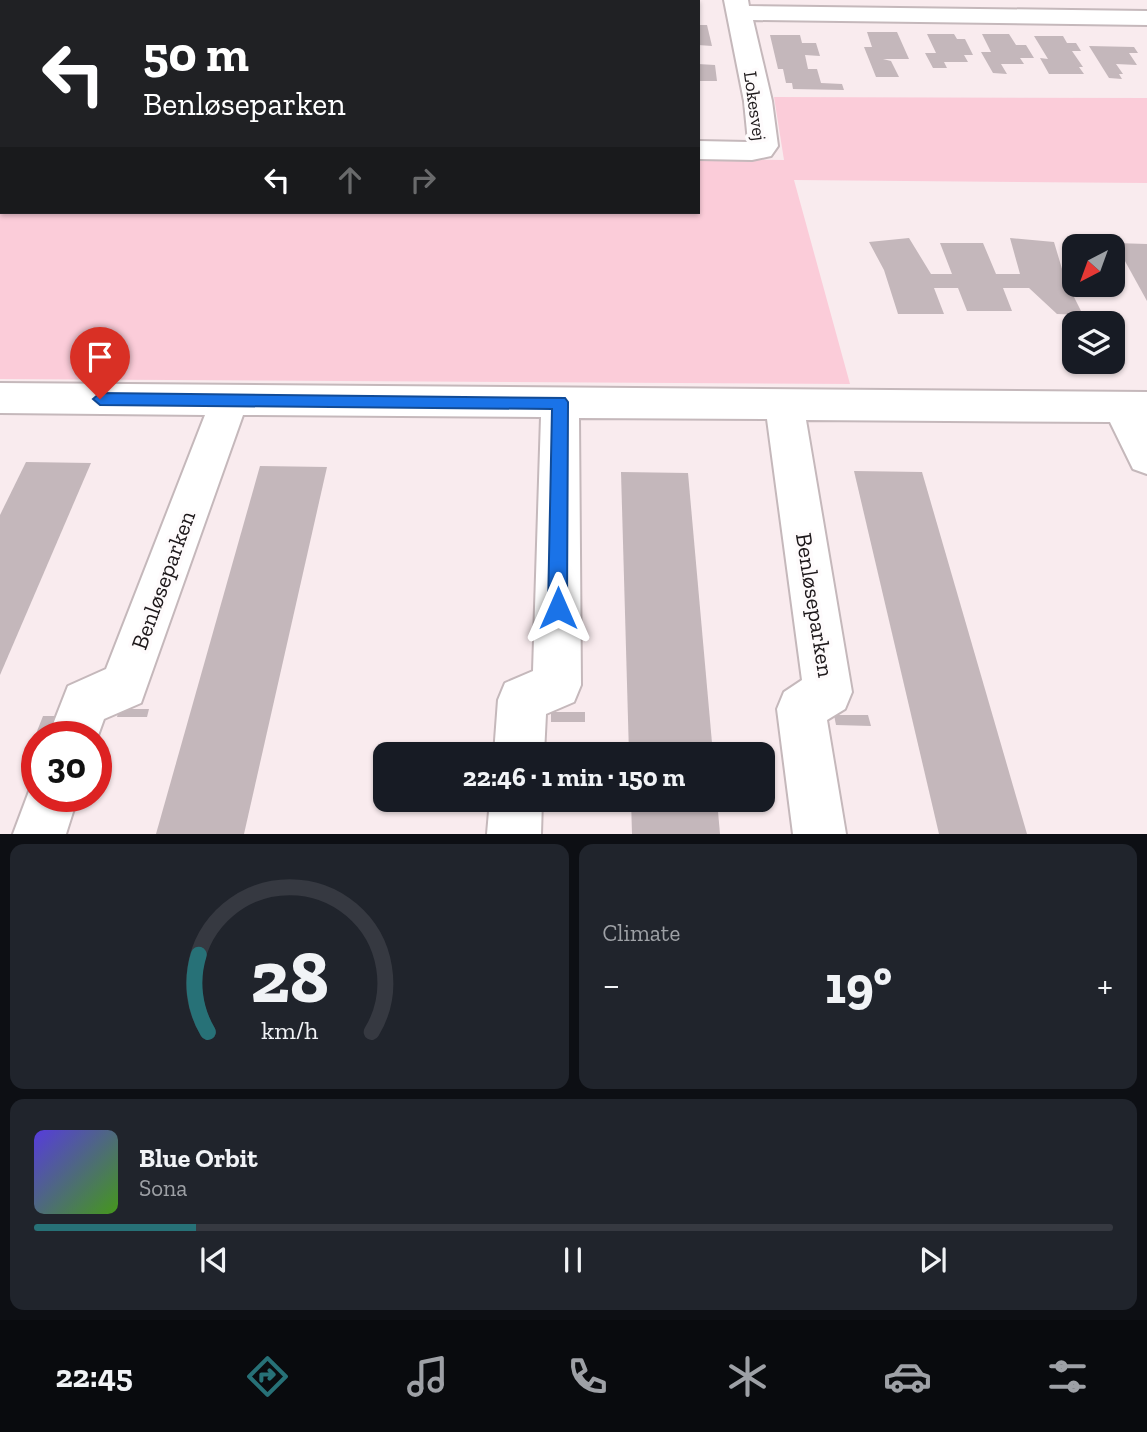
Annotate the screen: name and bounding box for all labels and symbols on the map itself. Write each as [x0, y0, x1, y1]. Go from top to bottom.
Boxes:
street label: Lokesvej [739, 70, 771, 142]
north arrow [1062, 234, 1125, 298]
pin [70, 327, 130, 399]
street label: Benløseparken [125, 507, 201, 653]
street label: Benløseparken [790, 531, 840, 679]
position arrow [521, 571, 595, 645]
speed limit sign: 30 [21, 721, 112, 812]

